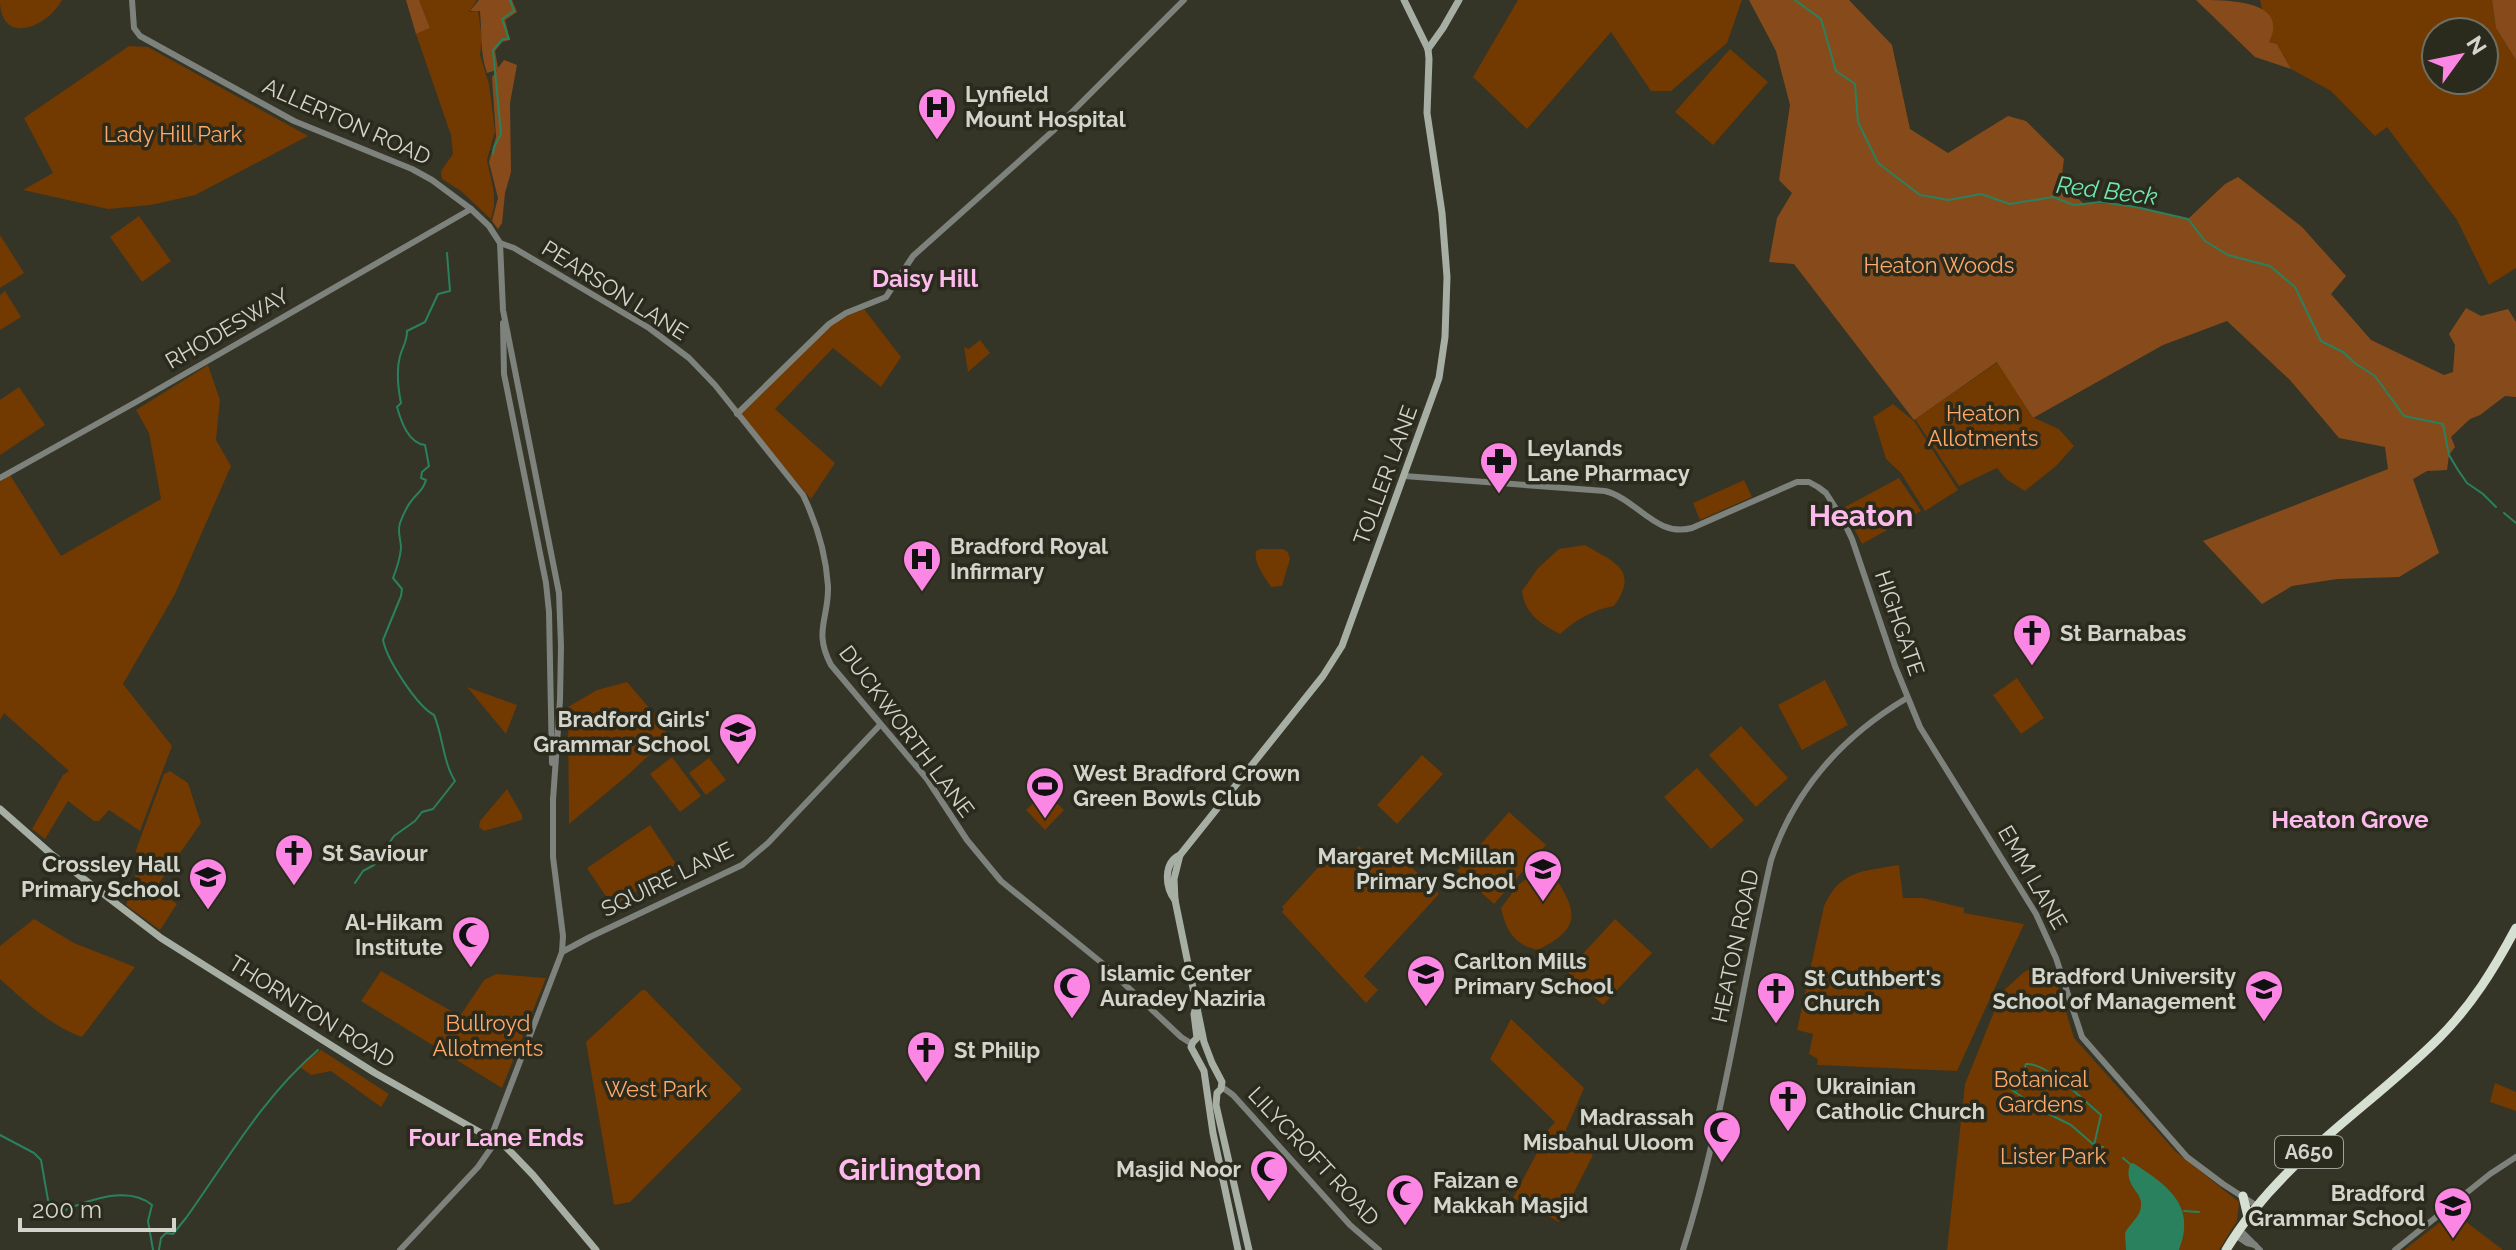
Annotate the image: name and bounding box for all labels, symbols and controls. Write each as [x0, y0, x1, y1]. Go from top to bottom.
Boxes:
north arrow [2420, 16, 2500, 96]
text: N [2461, 31, 2492, 59]
street label: ALLERTON ROAD [259, 72, 435, 170]
place label: Lynfield Mount Hospital [965, 81, 1127, 132]
hospital icon: Lynfield Mount Hospital [916, 86, 958, 141]
park label: Lady Hill Park [104, 121, 242, 147]
water label: Red Beck [2055, 170, 2159, 211]
street label: PEARSON LANE [537, 235, 693, 345]
park label: Heaton Woods [1864, 252, 2014, 278]
district label: Daisy Hill [872, 264, 978, 293]
street label: RHODESWAY [161, 282, 293, 374]
park label: Heaton Allotments [1928, 400, 2038, 451]
street label: TOLLER LANE [1348, 402, 1422, 548]
place label: Leylands Lane Pharmacy [1527, 435, 1690, 486]
pharmacy icon: Leylands Lane Pharmacy [1478, 440, 1520, 495]
district label: Heaton [1809, 498, 1913, 533]
place label: Bradford Royal Infirmary [950, 533, 1109, 584]
hospital icon: Bradford Royal Infirmary [901, 538, 943, 593]
street label: HIGHGATE [1870, 567, 1930, 679]
church icon: St Barnabas [2011, 612, 2053, 667]
place label: St Barnabas [2060, 620, 2187, 646]
street label: DUCKWORTH LANE [834, 640, 980, 822]
place label: Bradford Girls' Grammar School [533, 706, 711, 757]
school or university icon: Bradford Girls' Grammar School [717, 711, 759, 766]
place label: West Bradford Crown Green Bowls Club [1073, 760, 1300, 811]
sports icon: West Bradford Crown Green Bowls Club [1024, 765, 1066, 820]
district label: Heaton Grove [2271, 805, 2429, 834]
street label: EMM LANE [1993, 820, 2073, 934]
church icon: St Saviour [273, 832, 315, 887]
street label: SQUIRE LANE [597, 836, 737, 922]
place label: St Saviour [322, 840, 428, 866]
place label: Margaret McMillan Primary School [1318, 843, 1516, 894]
school or university icon: Margaret McMillan Primary School [1522, 848, 1564, 903]
place label: Crossley Hall Primary School [21, 851, 181, 902]
school or university icon: Crossley Hall Primary School [187, 856, 229, 911]
street label: HEATON ROAD [1706, 867, 1764, 1025]
place label: Al-Hikam Institute [345, 909, 443, 960]
mosque icon: Al-Hikam Institute [450, 914, 492, 969]
place label: Carlton Mills Primary School [1454, 948, 1614, 999]
street label: THORNTON ROAD [224, 950, 400, 1072]
school or university icon: Carlton Mills Primary School [1405, 953, 1447, 1008]
place label: Islamic Center Auradey Naziria [1100, 960, 1266, 1011]
place label: Bradford University School of Management [1992, 963, 2237, 1014]
mosque icon: Islamic Center Auradey Naziria [1051, 965, 1093, 1020]
place label: St Cuthbert's Church [1804, 965, 1941, 1016]
school or university icon: Bradford University School of Management [2243, 968, 2285, 1023]
church icon: St Cuthbert's Church [1755, 970, 1797, 1025]
park label: Bullroyd Allotments [433, 1010, 543, 1061]
church icon: St Philip [905, 1029, 947, 1084]
place label: St Philip [954, 1037, 1040, 1063]
park label: Botanical Gardens [1994, 1066, 2088, 1117]
place label: Ukrainian Catholic Church [1816, 1073, 1985, 1124]
park label: West Park [605, 1076, 708, 1102]
church icon: Ukrainian Catholic Church [1767, 1078, 1809, 1133]
street label: LILYCROFT ROAD [1243, 1081, 1385, 1231]
place label: Madrassah Misbahul Uloom [1523, 1104, 1694, 1155]
mosque icon: Madrassah Misbahul Uloom [1701, 1109, 1743, 1164]
district label: Four Lane Ends [408, 1123, 584, 1152]
road number: A650 [2275, 1136, 2343, 1168]
park label: Lister Park [2000, 1143, 2106, 1169]
mosque icon: Masjid Noor [1248, 1148, 1290, 1203]
district label: Girlington [839, 1152, 981, 1187]
place label: Masjid Noor [1116, 1156, 1241, 1182]
place label: Faizan e Makkah Masjid [1433, 1167, 1588, 1218]
mosque icon: Faizan e Makkah Masjid [1384, 1172, 1426, 1227]
place label: Bradford Grammar School [2248, 1180, 2426, 1231]
scale bar [20, 1182, 174, 1232]
school or university icon: Bradford Grammar School [2432, 1185, 2474, 1240]
text: 200 m [32, 1195, 102, 1224]

